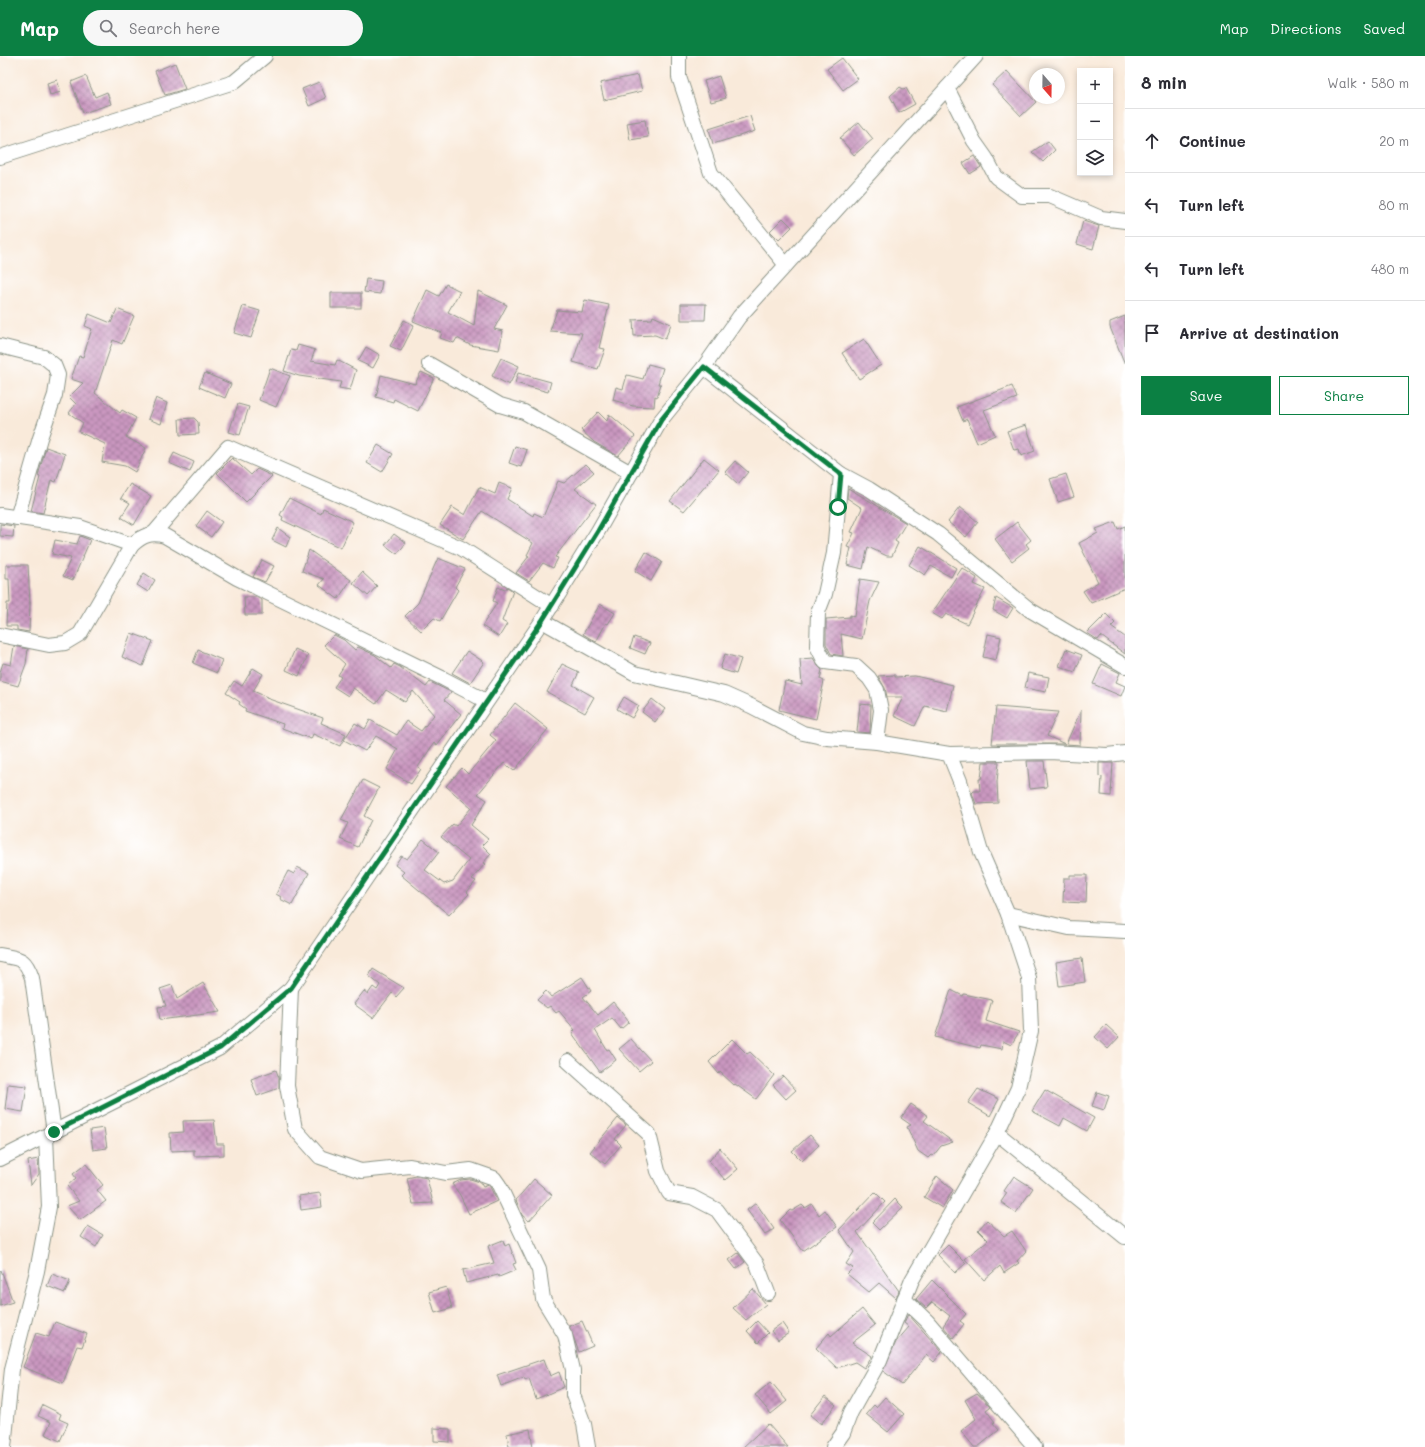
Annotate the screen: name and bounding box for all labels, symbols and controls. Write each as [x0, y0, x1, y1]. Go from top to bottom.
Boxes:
search box [83, 10, 363, 46]
text: Map [20, 16, 59, 41]
icon: search [97, 17, 119, 39]
text: Search here [129, 18, 220, 38]
text: Map [1220, 19, 1248, 38]
text: Directions [1270, 19, 1341, 38]
text: Saved [1363, 19, 1405, 38]
north arrow [1029, 68, 1065, 104]
map controls [1077, 68, 1113, 176]
button: + [1077, 68, 1113, 104]
text: 8 min [1141, 71, 1187, 93]
text: Walk · 580 m [1327, 74, 1409, 91]
button: − [1077, 104, 1113, 140]
icon: ahead [1141, 130, 1163, 152]
text: Continue [1179, 131, 1246, 151]
text: 20 m [1379, 132, 1409, 149]
button: layers [1077, 140, 1113, 176]
icon: left [1141, 194, 1163, 216]
text: Turn left [1179, 195, 1244, 215]
text: 80 m [1379, 196, 1409, 213]
icon: left [1141, 258, 1163, 280]
text: Turn left [1179, 259, 1244, 279]
text: 480 m [1371, 260, 1409, 277]
icon: arrive [1141, 322, 1163, 344]
text: Arrive at destination [1179, 323, 1339, 343]
button: Save [1141, 376, 1271, 415]
button: Share [1279, 376, 1409, 415]
route start [829, 498, 847, 516]
route end [45, 1123, 63, 1141]

